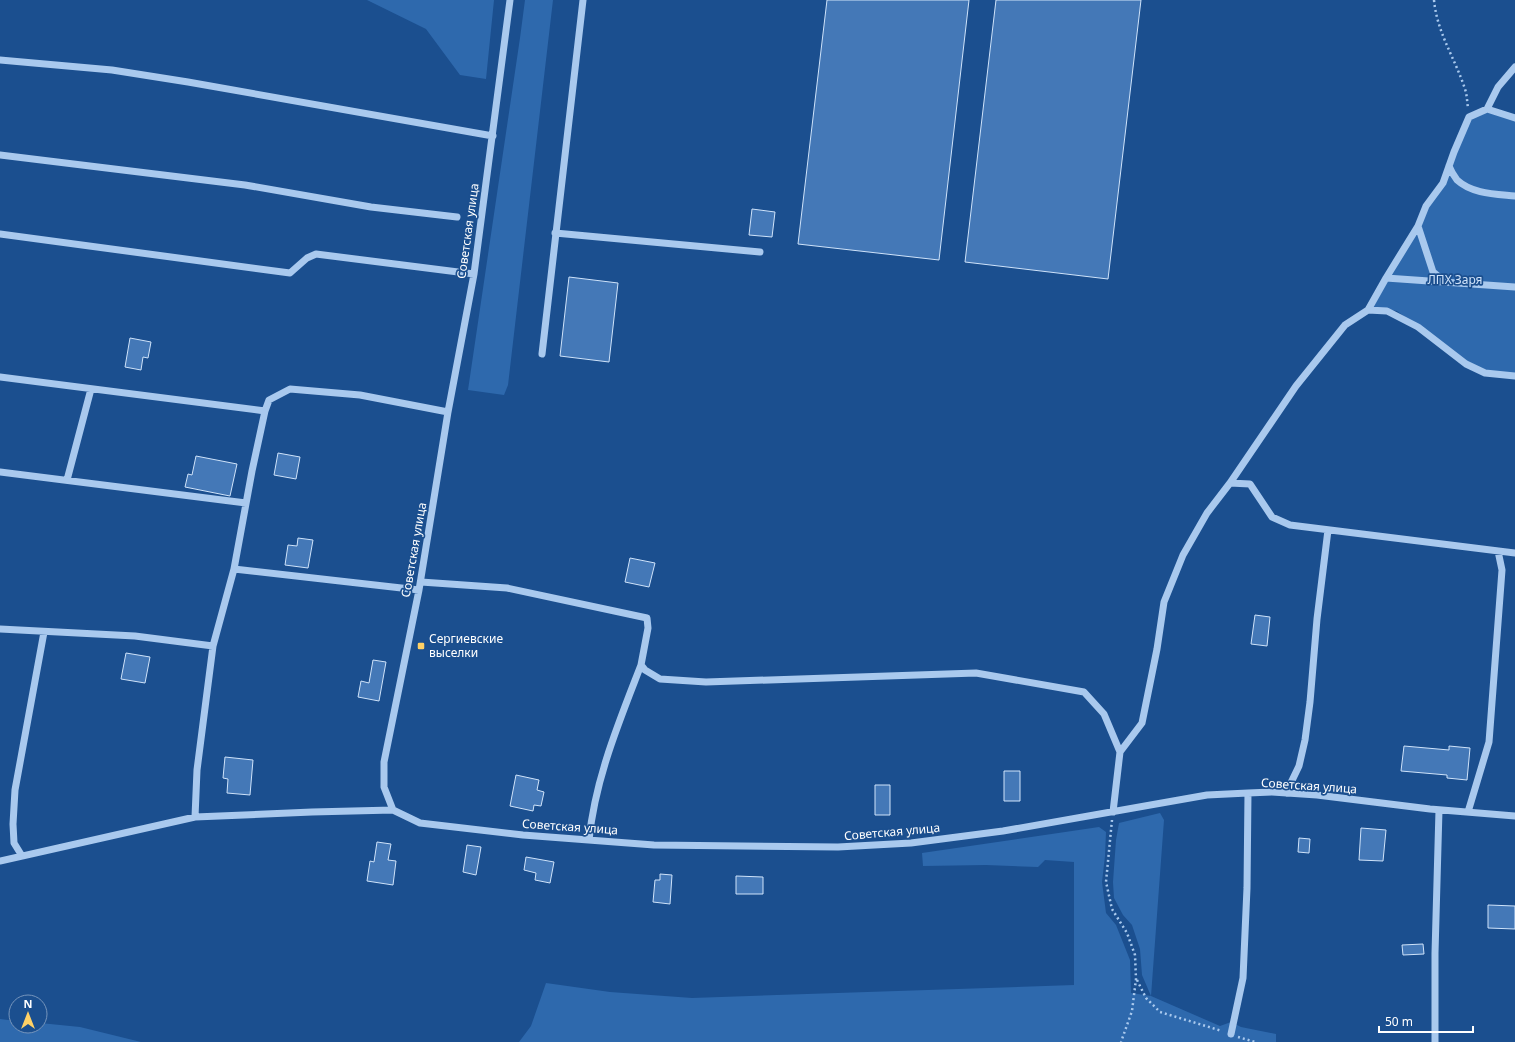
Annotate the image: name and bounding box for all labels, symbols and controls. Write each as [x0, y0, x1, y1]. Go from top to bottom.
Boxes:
street label: Советская улица [452, 182, 483, 280]
park label: ЛПХ Заря [1427, 271, 1483, 288]
street label: Советская улица [397, 501, 430, 599]
place label: Сергиевские выселки [429, 630, 503, 661]
marker: Сергиевские выселки [416, 641, 426, 651]
street label: Советская улица [1260, 774, 1358, 797]
street label: Советская улица [521, 815, 619, 838]
street label: Советская улица [843, 819, 941, 844]
north arrow [8, 994, 48, 1034]
text: N [24, 996, 32, 1011]
scale bar [1379, 1008, 1473, 1034]
text: 50 m [1385, 1013, 1413, 1030]

